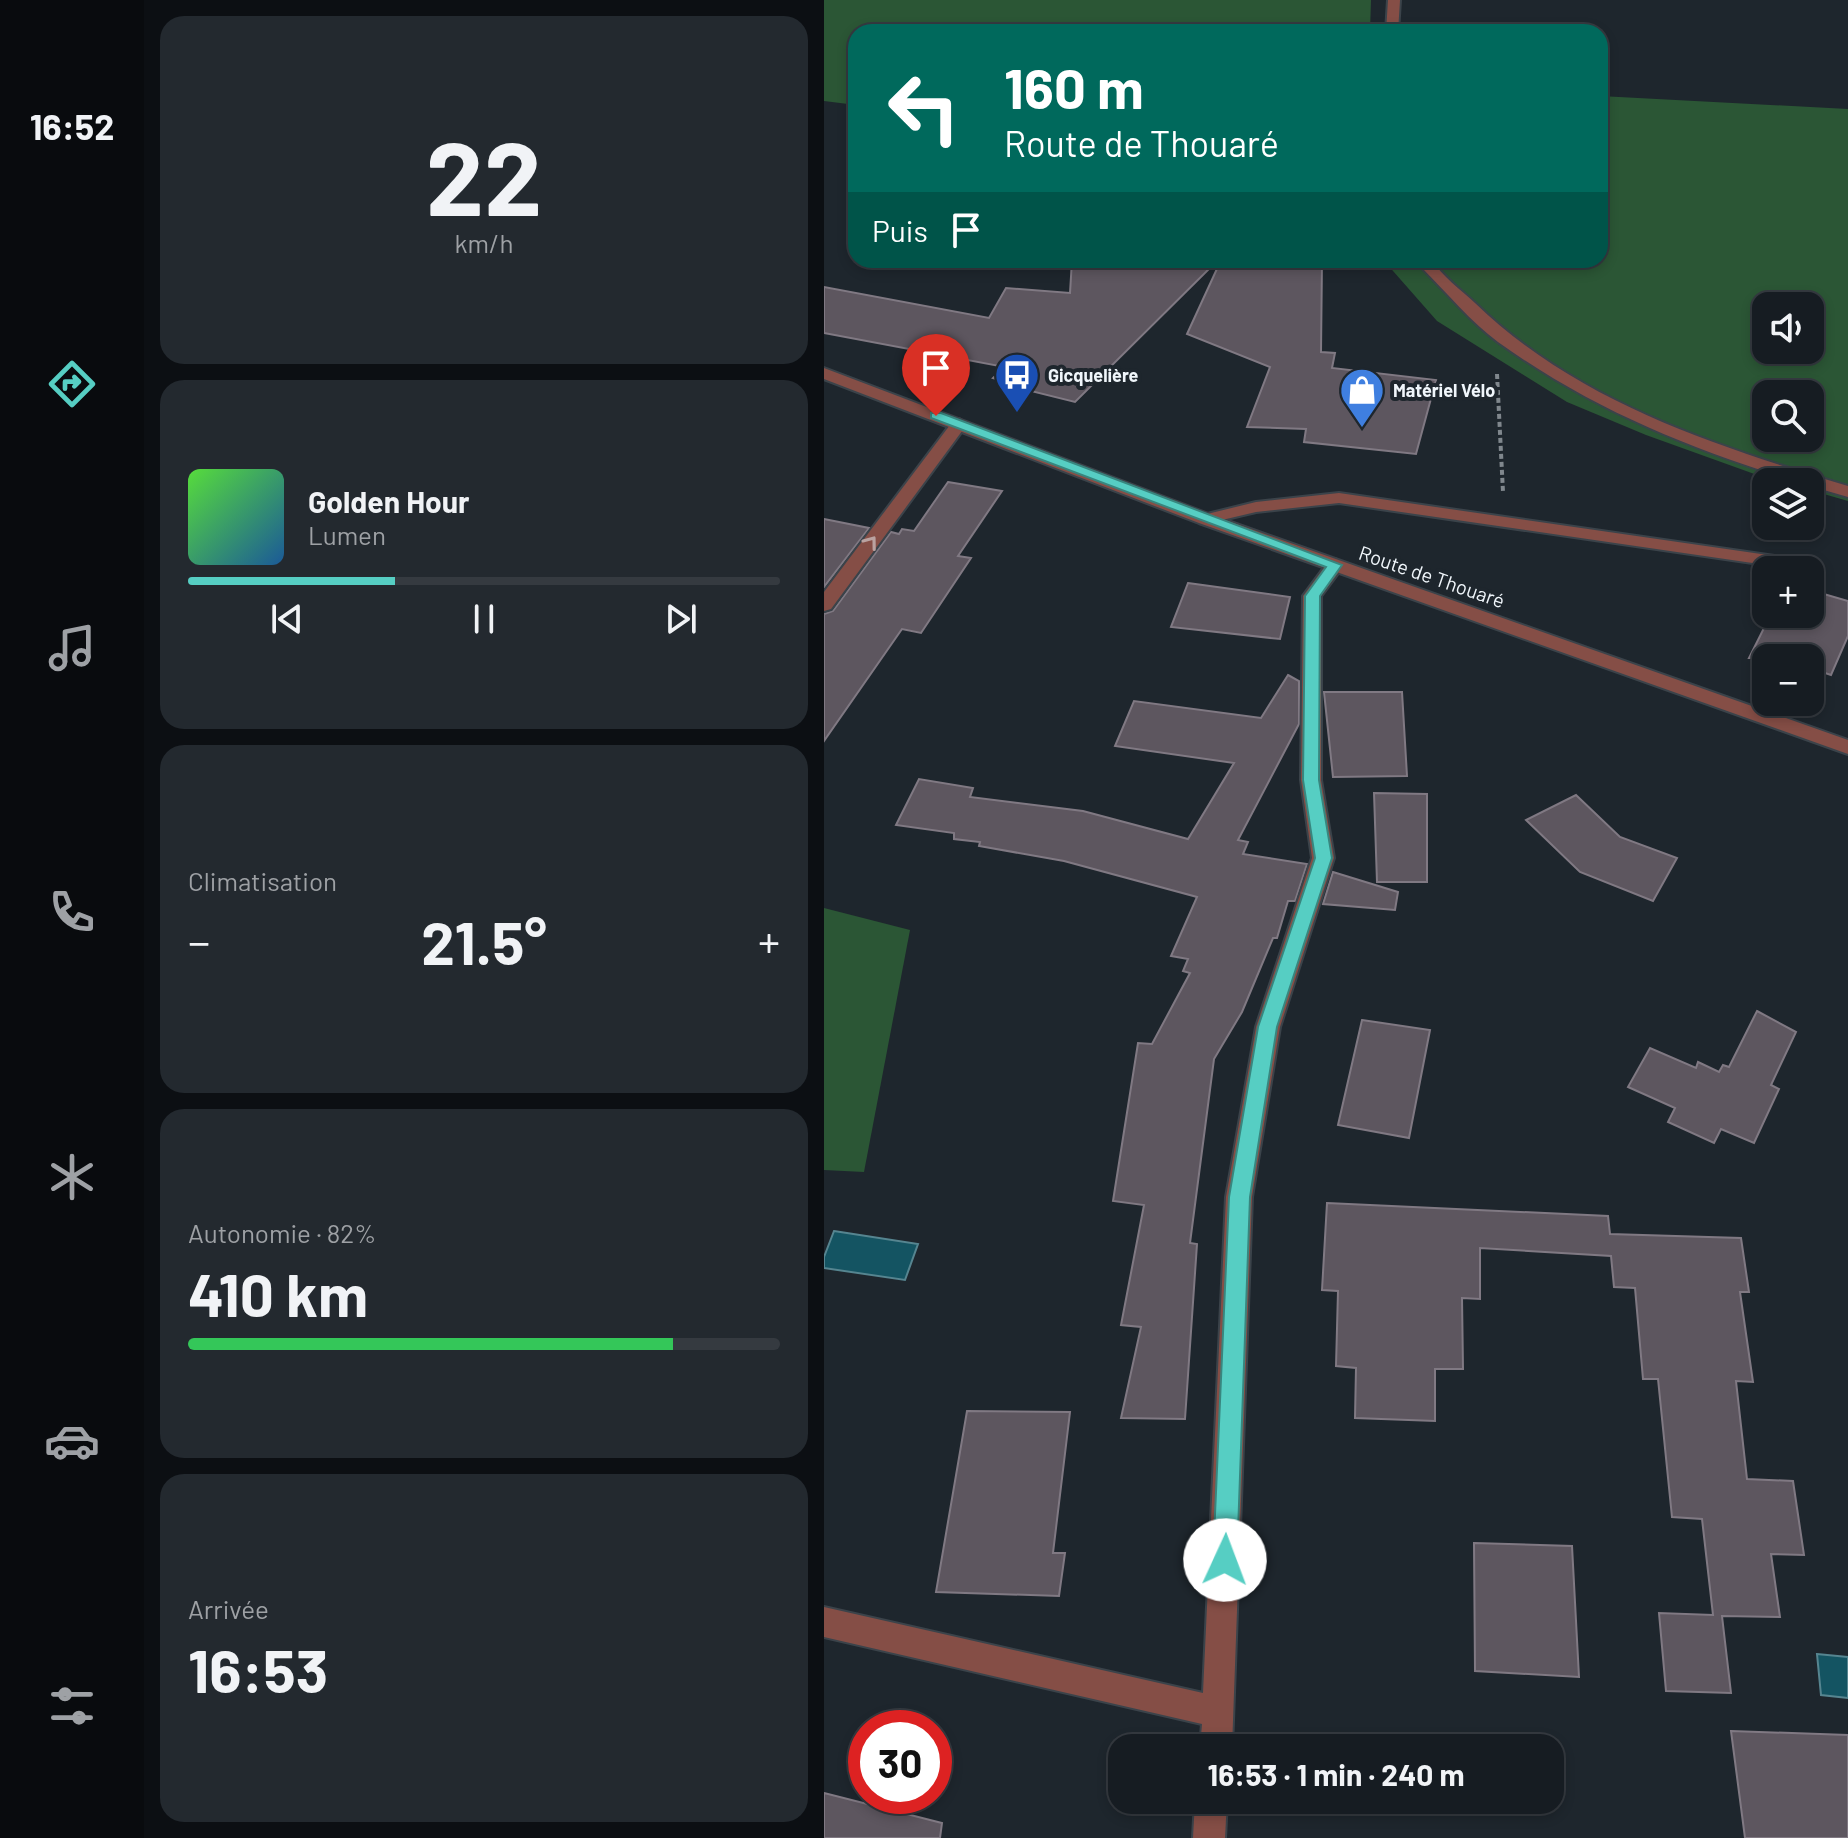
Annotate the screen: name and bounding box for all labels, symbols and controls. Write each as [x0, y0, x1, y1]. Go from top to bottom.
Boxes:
text: 160 m [1004, 53, 1144, 120]
icon: left [872, 56, 976, 160]
text: 16:52 [30, 104, 114, 147]
text: 22 [426, 112, 542, 237]
text: Route de Thouaré [1004, 121, 1279, 164]
icon: arrive [944, 208, 988, 252]
text: Puis [872, 212, 928, 248]
text: km/h [455, 227, 513, 258]
map controls [1752, 292, 1824, 716]
button: sound [1752, 292, 1824, 364]
pin [902, 334, 970, 416]
icon: arrive [914, 346, 958, 390]
bus stop icon: Gicquelière [993, 351, 1041, 414]
icon: directions [44, 356, 100, 412]
place label: Gicquelière [1048, 364, 1139, 386]
shop icon: Matériel Vélo [1338, 366, 1386, 429]
place label: Matériel Vélo [1393, 379, 1495, 401]
button: search [1752, 380, 1824, 452]
button: layers [1752, 468, 1824, 540]
text: Golden Hour [308, 483, 470, 519]
text: Lumen [308, 519, 386, 550]
one-way arrow [861, 536, 875, 551]
street label: Route de Thouaré [1356, 540, 1508, 612]
button: + [1752, 556, 1824, 628]
icon: previous [265, 597, 309, 641]
icon: pause [462, 597, 506, 641]
icon: next [659, 597, 703, 641]
icon: music [44, 620, 100, 676]
button: − [1752, 644, 1824, 716]
text: Climatisation [188, 865, 337, 896]
icon: phone [44, 884, 100, 940]
text: 21.5° [421, 905, 547, 977]
text: − [188, 914, 210, 967]
text: + [758, 914, 780, 967]
icon: climate [44, 1149, 100, 1205]
text: Autonomie · 82% [188, 1217, 376, 1248]
text: 410 km [188, 1257, 368, 1329]
icon: car [44, 1413, 100, 1469]
position arrow [1183, 1518, 1267, 1602]
text: Arrivée [188, 1593, 269, 1624]
text: 16:53 [188, 1633, 328, 1705]
icon: filters [44, 1678, 100, 1734]
speed limit sign: 30 [848, 1710, 952, 1814]
text: 16:53 · 1 min · 240 m [1208, 1756, 1464, 1792]

